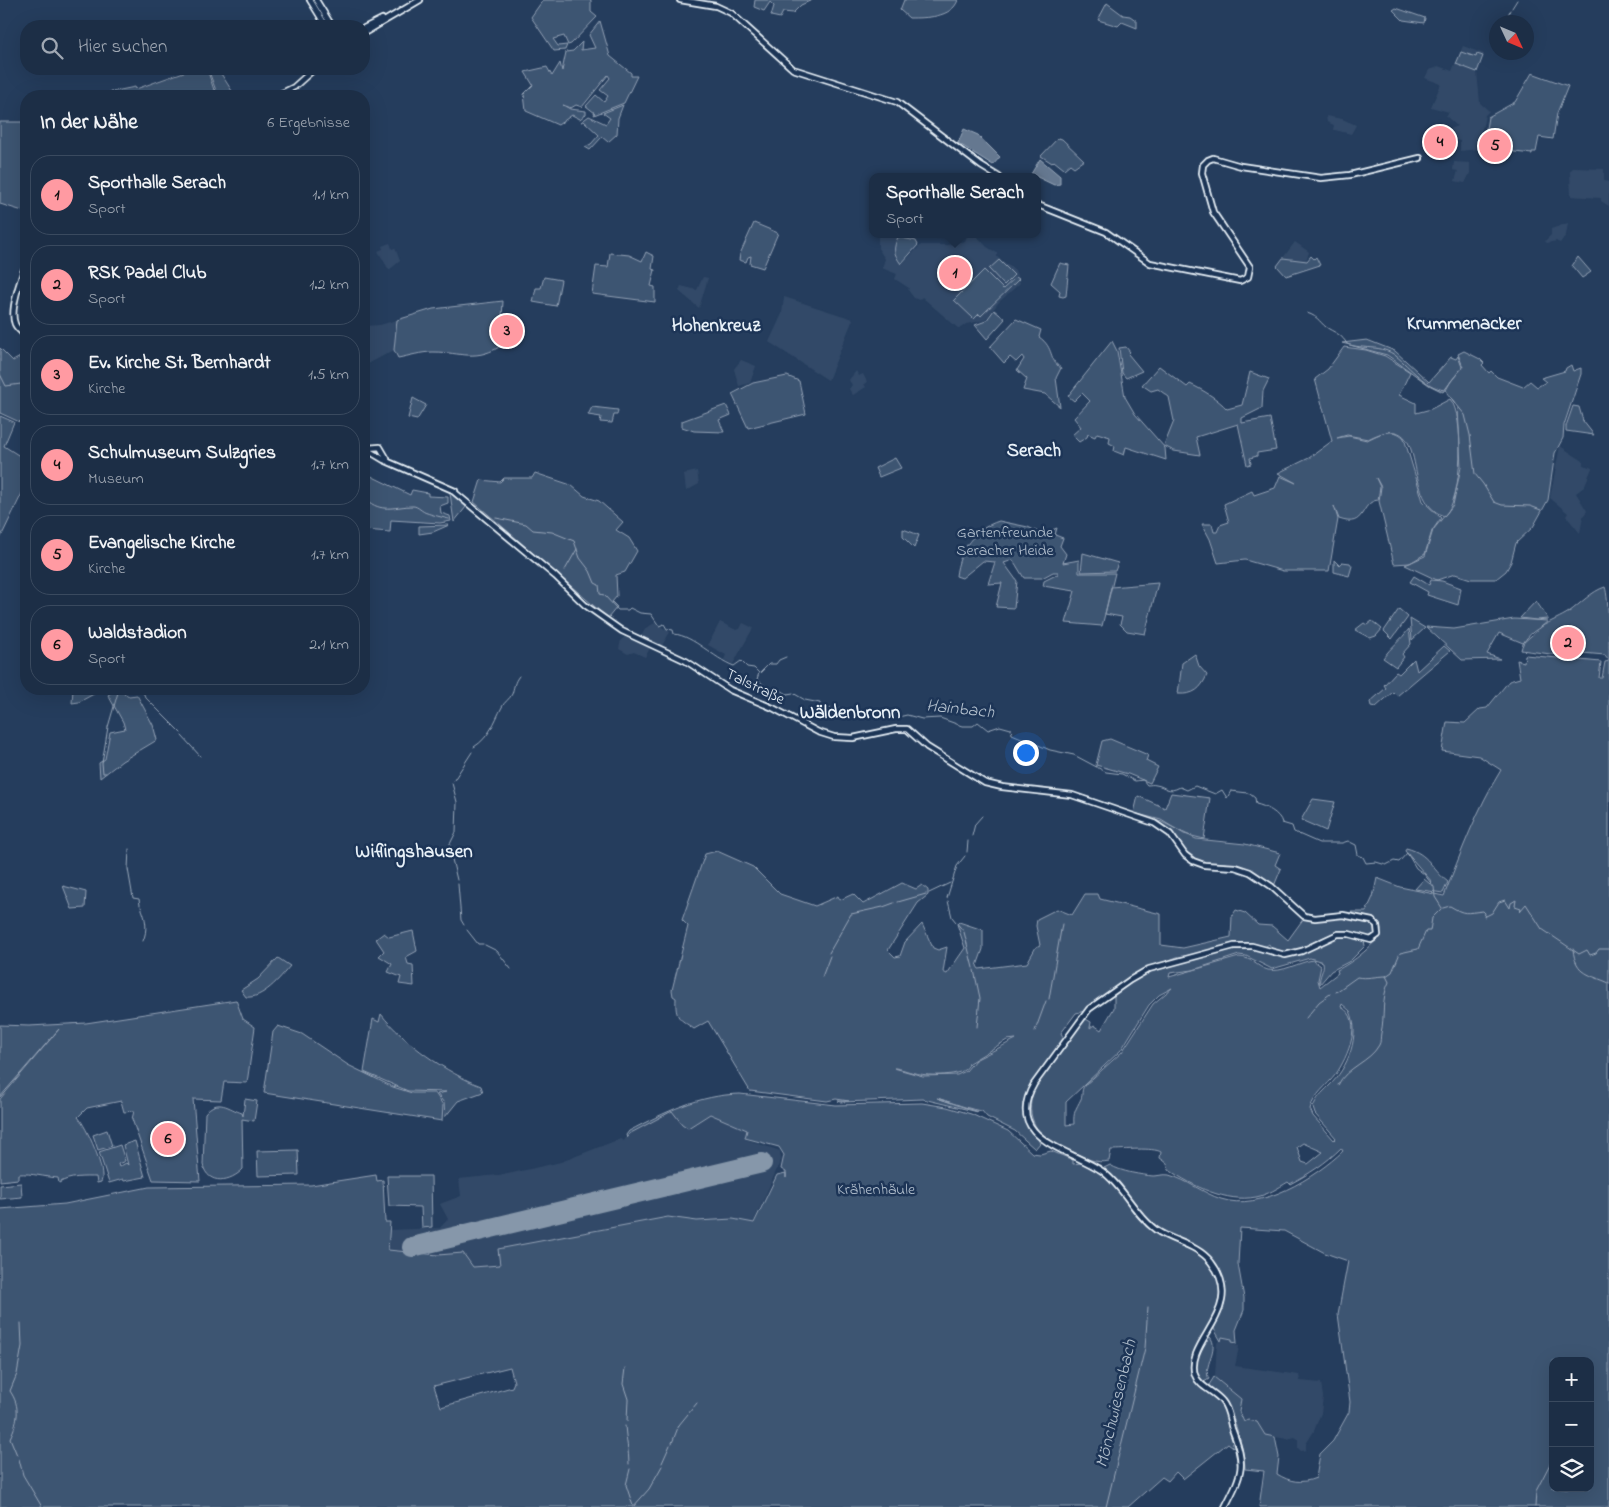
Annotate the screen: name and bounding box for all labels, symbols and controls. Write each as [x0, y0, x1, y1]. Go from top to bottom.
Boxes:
north arrow [1489, 15, 1534, 60]
search box [20, 20, 370, 75]
icon: search [38, 34, 66, 62]
text: Hier suchen [78, 34, 167, 61]
text: In der Nähe [40, 108, 138, 138]
text: 6 Ergebnisse [267, 111, 350, 135]
pin: 4 [1424, 123, 1456, 161]
pin: 5 [1479, 127, 1511, 165]
text: Sporthalle Serach [88, 170, 226, 197]
popup [869, 173, 1041, 238]
text: Sporthalle Serach [886, 180, 1024, 207]
text: 1 [54, 183, 60, 207]
text: 1.1 km [312, 183, 349, 207]
text: Sport [88, 197, 126, 221]
text: Sport [886, 207, 924, 231]
pin: 1 [939, 254, 971, 292]
text: RSK Padel Club [88, 260, 206, 287]
text: 2 [53, 273, 61, 297]
text: 1.2 km [309, 273, 349, 297]
text: Sport [88, 287, 126, 311]
district label: Krummenacker [1407, 311, 1522, 338]
pin: 3 [491, 312, 523, 350]
district label: Hohenkreuz [672, 313, 761, 340]
text: Ev. Kirche St. Bernhardt [88, 350, 271, 377]
text: 3 [54, 363, 60, 387]
text: 1.5 km [308, 363, 349, 387]
text: Kirche [88, 377, 125, 401]
district label: Serach [1007, 438, 1061, 465]
text: Schulmuseum Sulzgries [88, 440, 276, 467]
text: 4 [54, 453, 60, 477]
text: 1.7 km [311, 453, 349, 477]
text: Museum [88, 467, 144, 491]
park label: Gartenfreunde Seracher Heide [956, 521, 1055, 563]
text: Evangelische Kirche [88, 530, 235, 557]
text: 5 [52, 543, 62, 567]
text: 1.7 km [311, 543, 349, 567]
text: Kirche [88, 557, 125, 581]
text: Waldstadion [88, 620, 187, 647]
pin: 2 [1552, 624, 1584, 662]
text: 6 [53, 633, 61, 657]
text: 2.1 km [309, 633, 349, 657]
text: Sport [88, 647, 126, 671]
street label: Talstraße [721, 662, 789, 712]
water label: Hainbach [925, 694, 996, 727]
district label: Wäldenbronn [800, 700, 900, 727]
your location [1013, 740, 1039, 766]
district label: Wiflingshausen [355, 839, 473, 868]
pin: 6 [152, 1120, 184, 1158]
park label: Krähenhäule [837, 1178, 916, 1202]
water label: Mönchwiesenbach [1090, 1337, 1144, 1471]
map controls [1549, 1357, 1594, 1492]
button: + [1549, 1357, 1594, 1402]
button: − [1549, 1402, 1594, 1447]
button: layers [1549, 1447, 1594, 1492]

